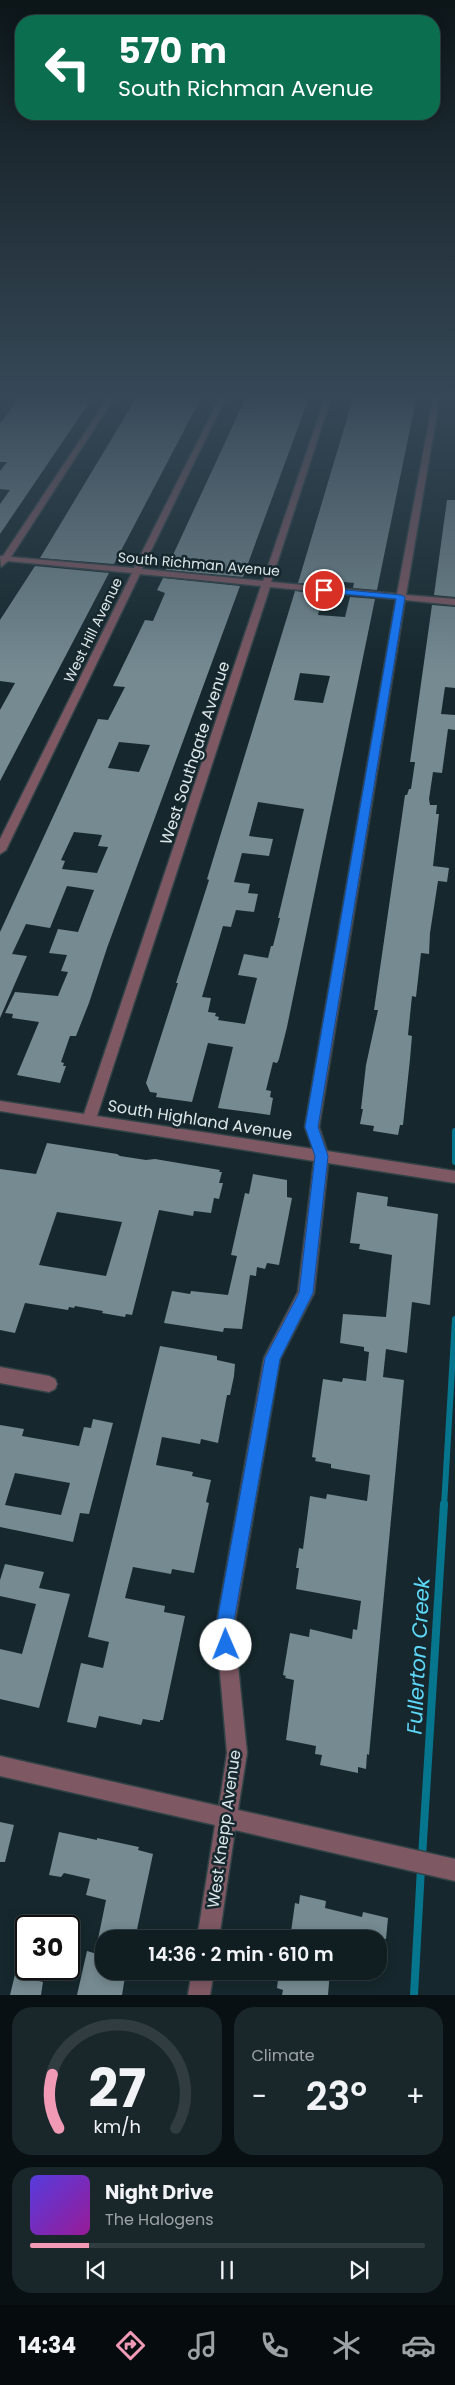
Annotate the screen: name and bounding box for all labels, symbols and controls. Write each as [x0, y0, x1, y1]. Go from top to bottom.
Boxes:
text: 570 m [118, 26, 227, 75]
icon: left [35, 35, 100, 100]
text: South Richman Avenue [118, 73, 373, 104]
street label: South Richman Avenue [117, 547, 281, 581]
pin [303, 569, 345, 611]
street label: West Hill Avenue [59, 574, 127, 686]
icon: arrive [310, 576, 338, 604]
street label: West Southgate Avenue [154, 658, 236, 848]
street label: South Highland Avenue [106, 1094, 294, 1146]
water label: Fullerton Creek [399, 1576, 437, 1735]
position arrow [199, 1618, 251, 1670]
street label: West Knepp Avenue [201, 1748, 247, 1910]
speed limit sign: 30 [15, 1915, 80, 1980]
text: 14:36 · 2 min · 610 m [148, 1941, 334, 1968]
text: Climate [252, 2044, 315, 2067]
text: 27 [88, 2052, 146, 2125]
text: 23° [306, 2070, 367, 2123]
text: − [252, 2077, 267, 2116]
text: + [406, 2077, 425, 2116]
text: km/h [93, 2114, 141, 2139]
text: Night Drive [105, 2179, 214, 2206]
text: The Halogens [105, 2208, 213, 2231]
icon: previous [82, 2256, 110, 2284]
icon: pause [213, 2256, 241, 2284]
icon: next [345, 2256, 373, 2284]
icon: directions [113, 2328, 148, 2363]
icon: music [185, 2328, 220, 2363]
icon: phone [257, 2328, 292, 2363]
icon: climate [329, 2328, 364, 2363]
icon: car [401, 2328, 436, 2363]
text: 14:34 [19, 2330, 76, 2361]

